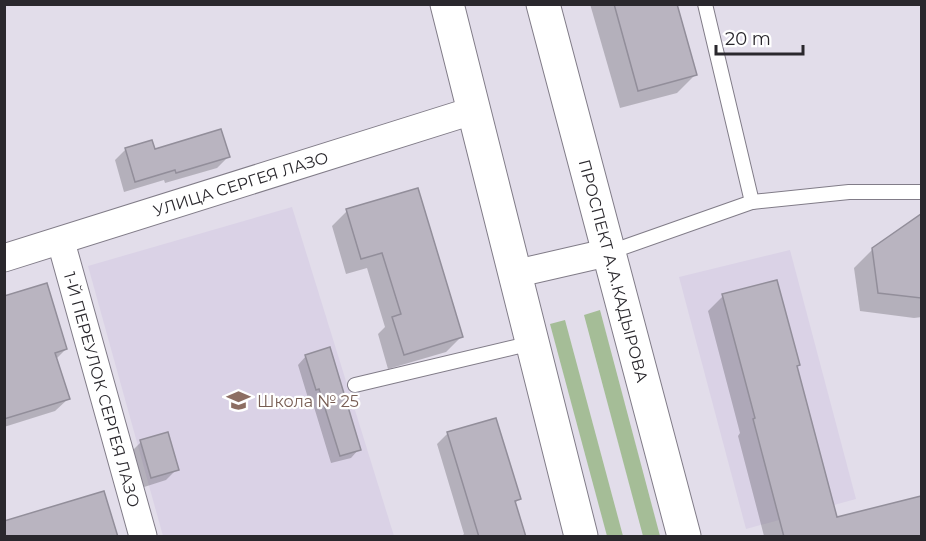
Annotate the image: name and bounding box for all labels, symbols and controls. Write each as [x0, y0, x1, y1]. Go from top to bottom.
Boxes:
scale bar [716, 18, 803, 56]
text: 20 m [725, 28, 771, 50]
street label: УЛИЦА СЕРГЕЯ ЛАЗО [151, 148, 331, 221]
street label: ПРОСПЕКТ А.А.КАДЫРОВА [575, 157, 652, 385]
street label: 1-Й ПЕРЕУЛОК СЕРГЕЯ ЛАЗО [60, 270, 143, 509]
school or university icon: Школа № 25 [226, 388, 252, 414]
place label: Школа № 25 [257, 392, 359, 411]

